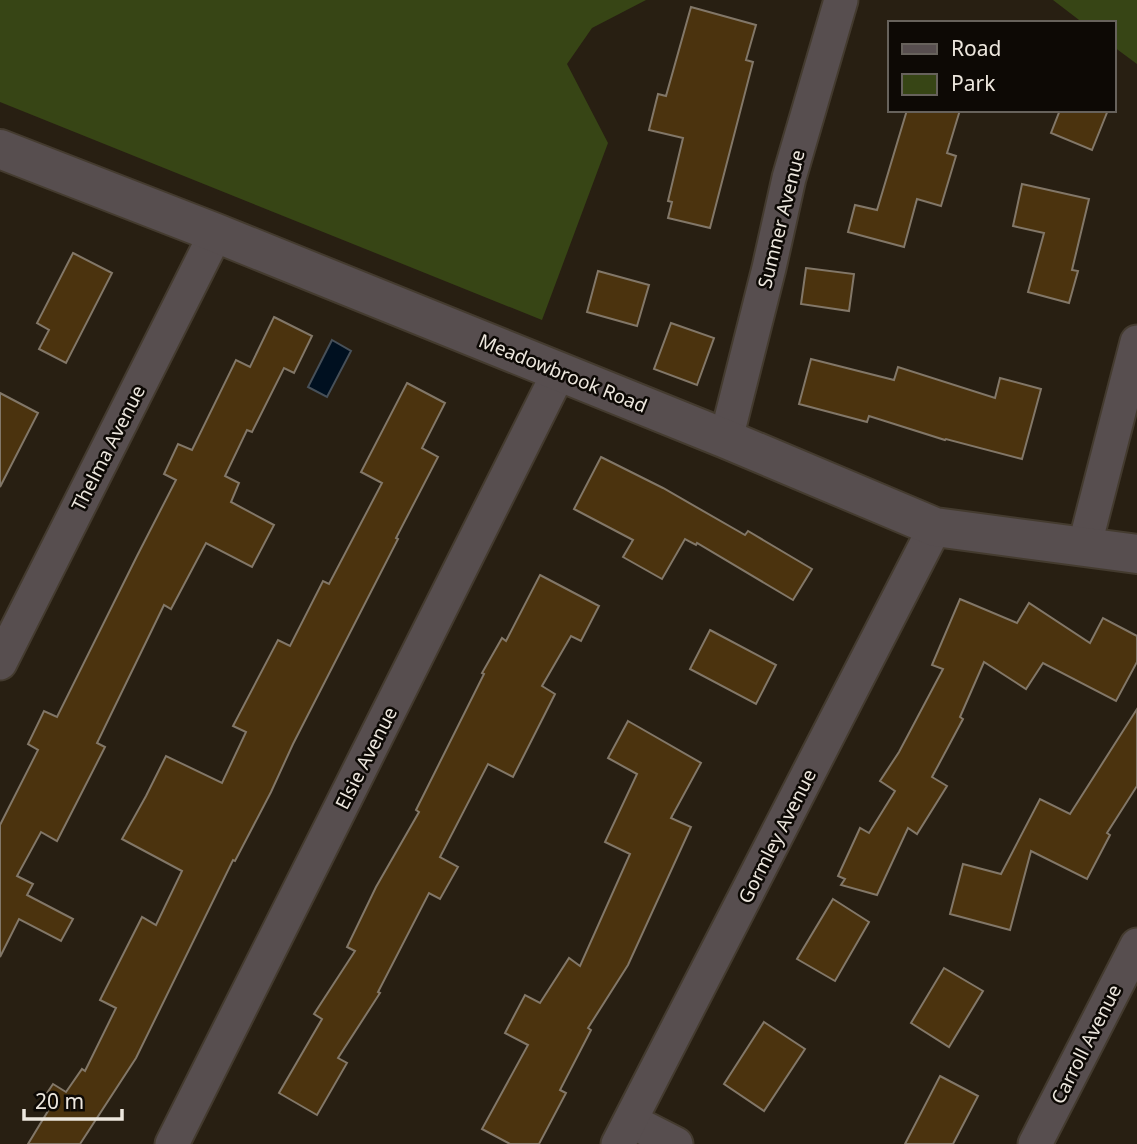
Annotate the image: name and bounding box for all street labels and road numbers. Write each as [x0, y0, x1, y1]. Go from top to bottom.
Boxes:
street label: Sumner Avenue [751, 147, 811, 291]
street label: Meadowbrook Road [475, 327, 651, 419]
street label: Thelma Avenue [65, 381, 151, 515]
street label: Elsie Avenue [329, 702, 403, 814]
street label: Gormley Avenue [732, 764, 822, 908]
street label: Carroll Avenue [1045, 980, 1127, 1108]

